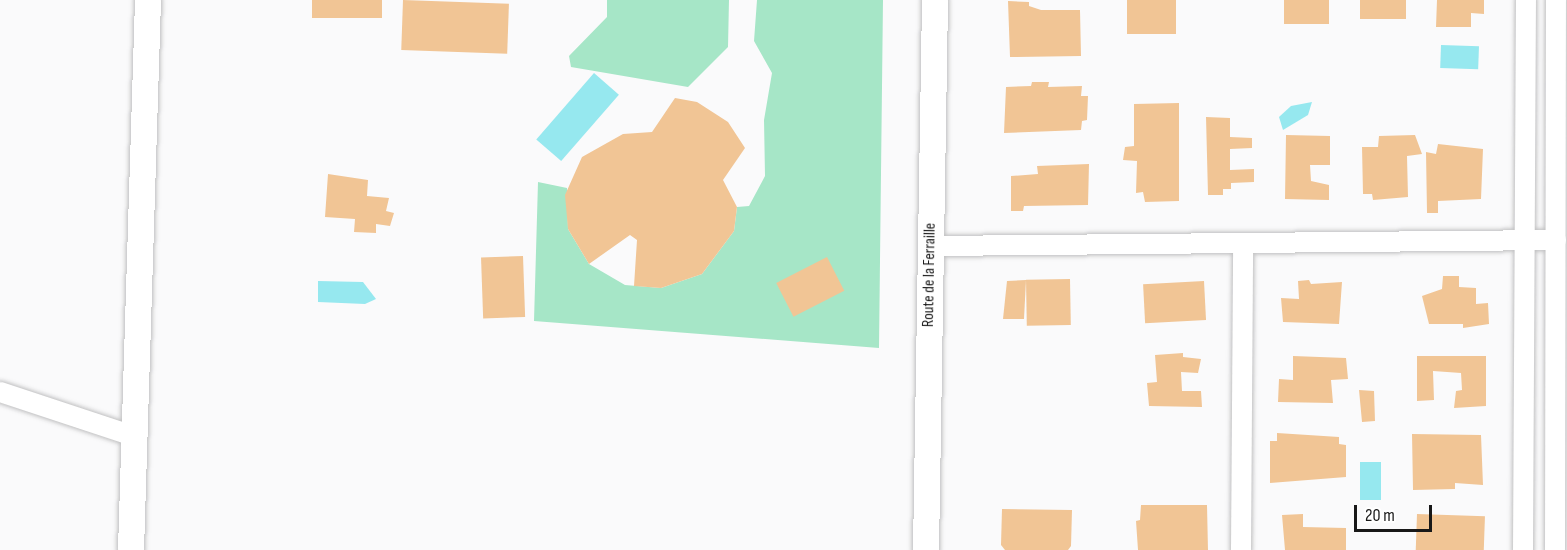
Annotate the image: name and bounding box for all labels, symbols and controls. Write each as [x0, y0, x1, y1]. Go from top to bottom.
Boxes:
street label: Route de la Ferraille [919, 223, 941, 327]
scale bar [1357, 493, 1435, 531]
text: 20 m [1365, 505, 1395, 526]

